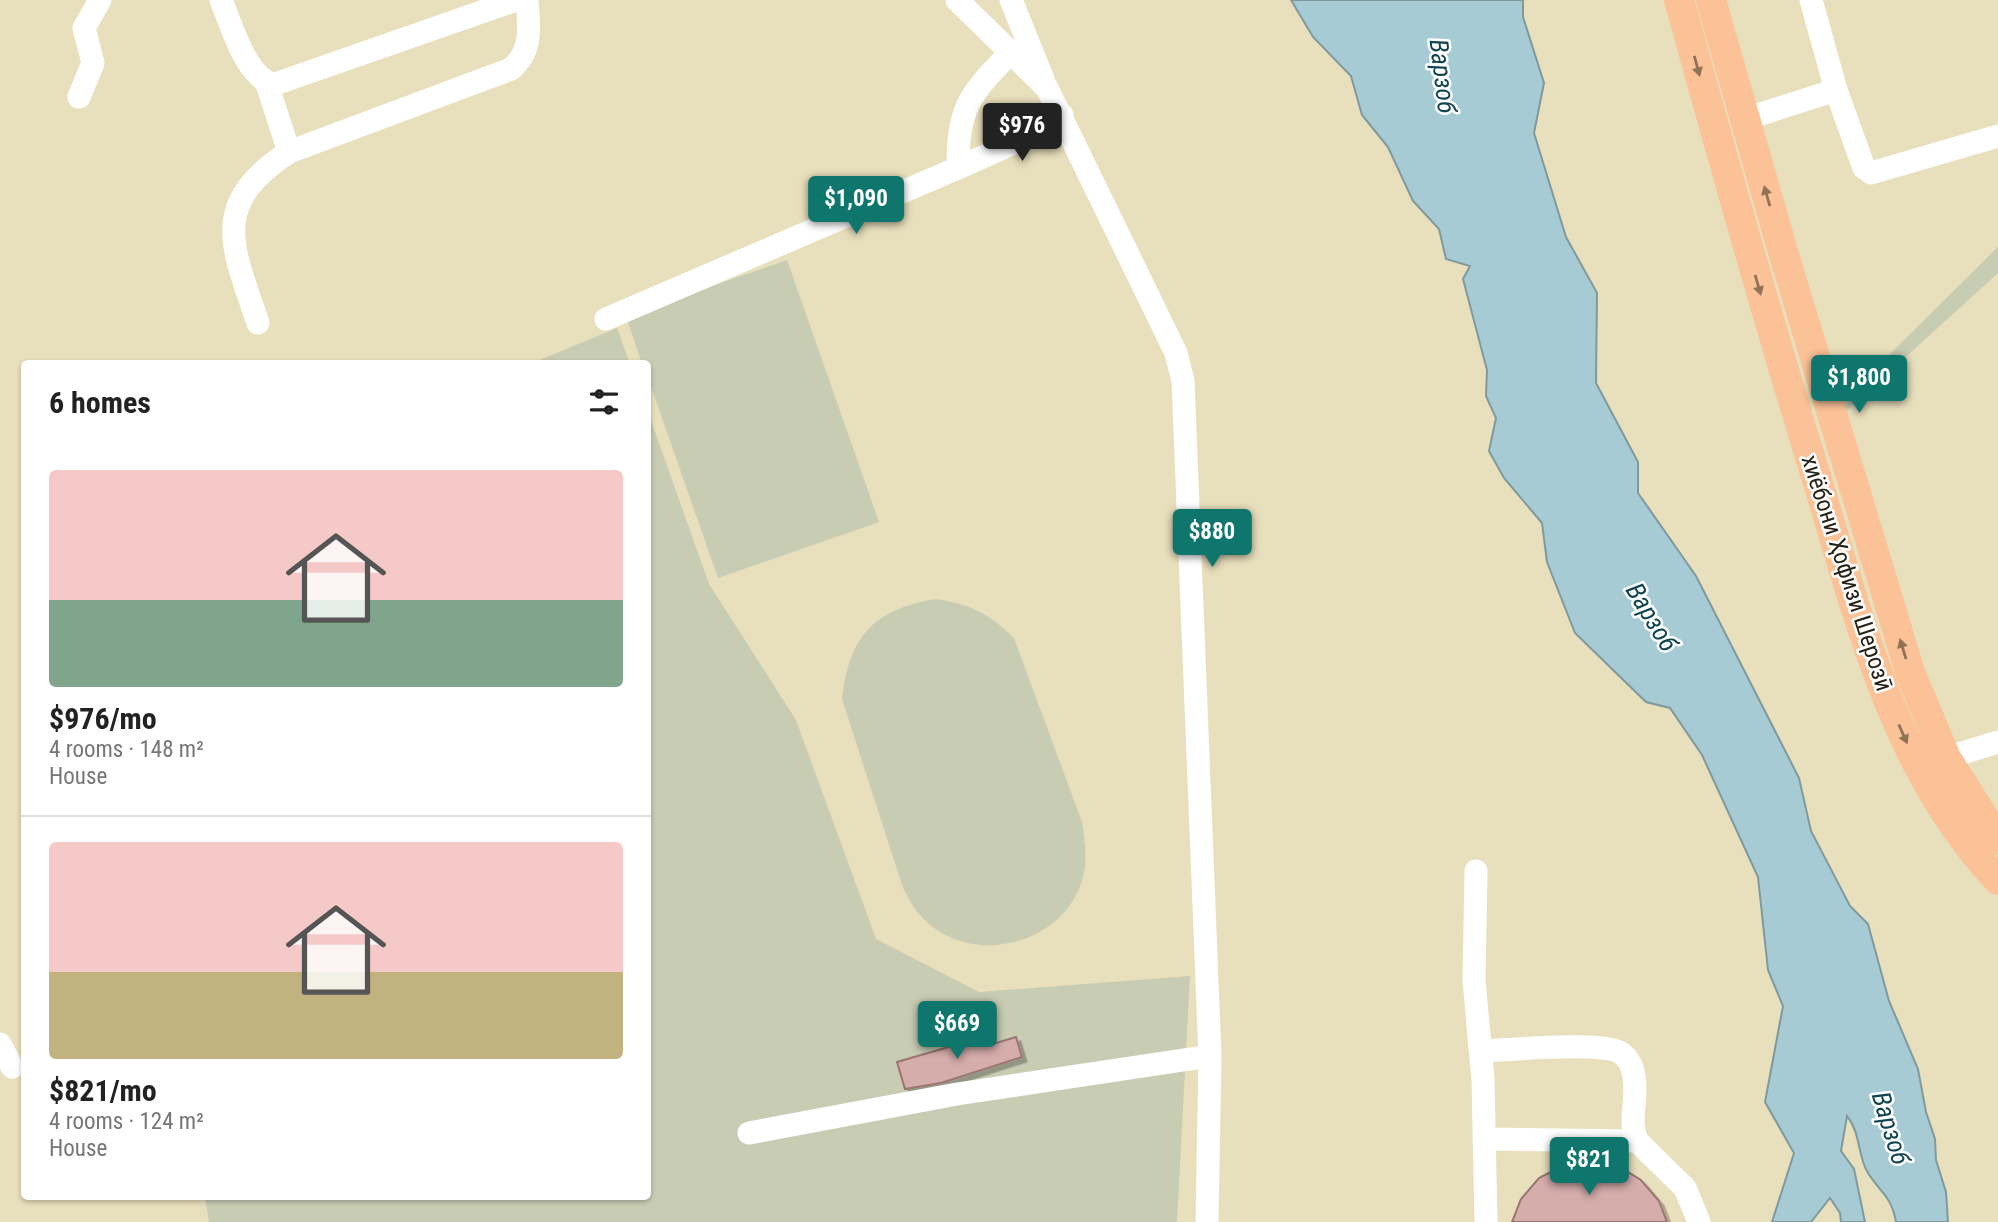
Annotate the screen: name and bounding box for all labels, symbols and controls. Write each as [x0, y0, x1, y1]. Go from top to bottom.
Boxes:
water label: Варзоб [1424, 37, 1463, 116]
one-way arrow [1692, 55, 1703, 77]
pin: $976 [981, 104, 1063, 163]
text: $976 [999, 112, 1045, 139]
pin: $1,090 [799, 176, 913, 236]
text: $1,090 [824, 185, 888, 212]
one-way arrow [1761, 185, 1771, 206]
one-way arrow [1753, 275, 1763, 296]
pin: $1,800 [1802, 356, 1916, 415]
text: $1,800 [1827, 364, 1891, 391]
icon: filters [585, 383, 623, 421]
text: 6 homes [49, 385, 151, 420]
street label: хиёбони Ҳофизи Шерозӣ [1796, 452, 1898, 694]
pin: $880 [1171, 510, 1253, 569]
icon: home [273, 515, 399, 641]
text: $880 [1189, 518, 1235, 545]
water label: Варзоб [1620, 577, 1684, 657]
one-way arrow [1897, 638, 1907, 659]
text: $976/mo [49, 701, 157, 736]
one-way arrow [1898, 724, 1909, 745]
text: 4 rooms · 148 m² [49, 736, 204, 763]
text: House [49, 763, 107, 790]
icon: home [273, 887, 399, 1013]
pin: $669 [916, 1002, 998, 1061]
text: $669 [934, 1010, 980, 1037]
text: $821/mo [49, 1073, 157, 1108]
water label: Варзоб [1866, 1088, 1916, 1169]
text: 4 rooms · 124 m² [49, 1108, 204, 1135]
text: House [49, 1135, 107, 1162]
pin: $821 [1548, 1138, 1630, 1197]
text: $821 [1566, 1146, 1612, 1173]

